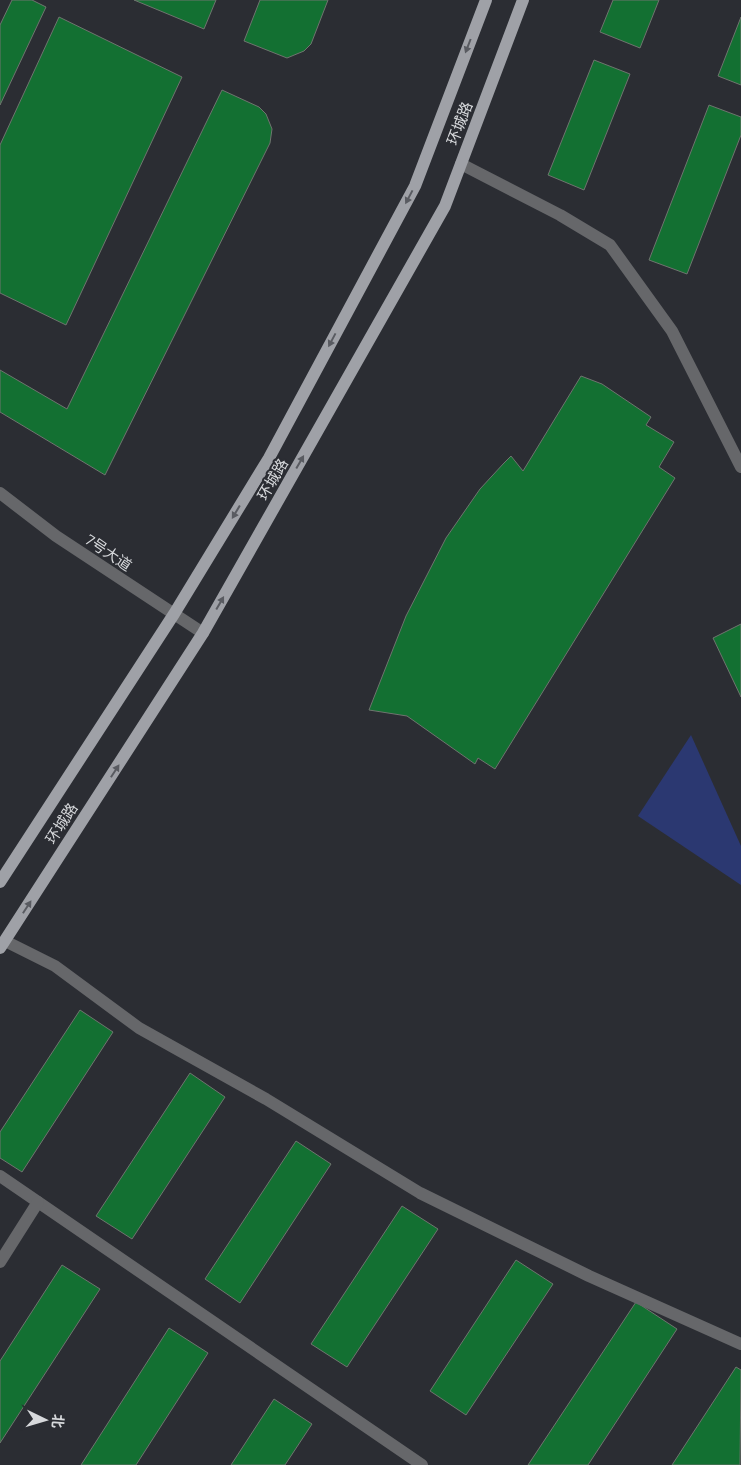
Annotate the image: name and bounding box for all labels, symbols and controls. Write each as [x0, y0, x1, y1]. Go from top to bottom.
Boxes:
one-way arrow [464, 38, 471, 53]
street label: 环城路 [443, 99, 475, 147]
one-way arrow [405, 190, 413, 204]
one-way arrow [328, 333, 337, 347]
street label: 环城路 [253, 455, 291, 503]
one-way arrow [296, 455, 304, 469]
one-way arrow [231, 506, 241, 519]
street label: 7号大道 [82, 530, 136, 574]
one-way arrow [215, 597, 224, 610]
one-way arrow [110, 764, 120, 777]
street label: 环城路 [41, 799, 81, 847]
one-way arrow [22, 900, 31, 914]
north arrow [20, 1395, 70, 1445]
text: 北 [49, 1413, 68, 1429]

